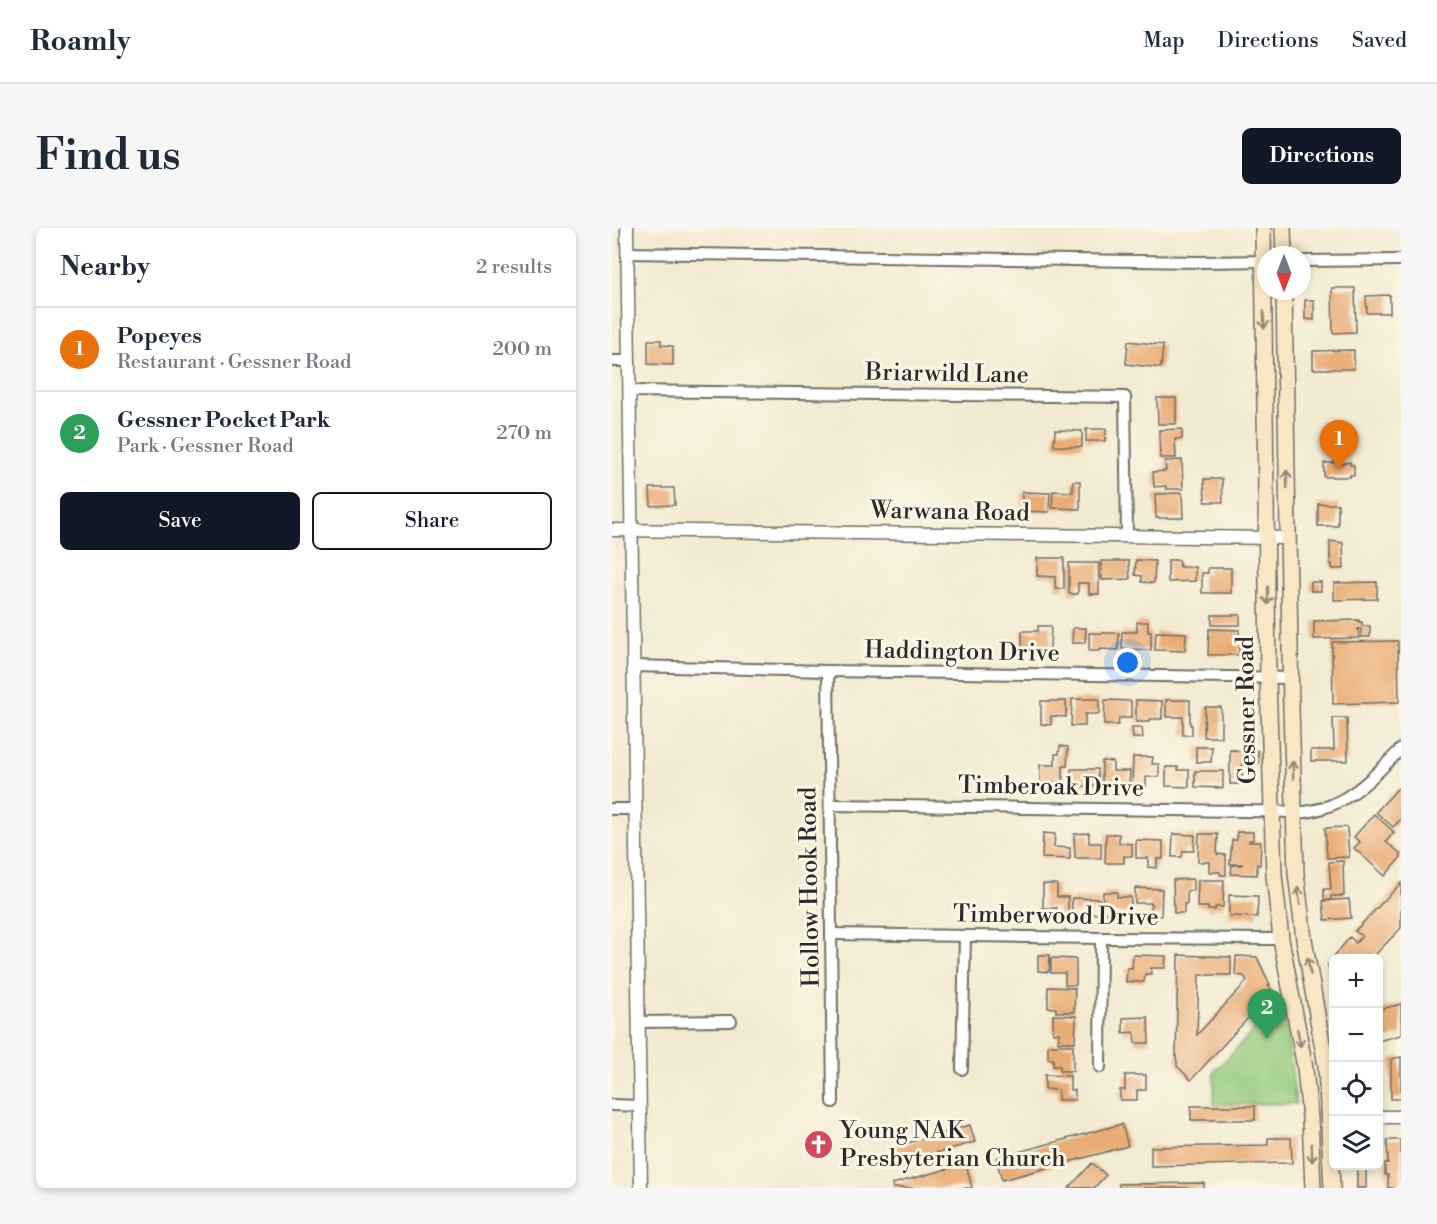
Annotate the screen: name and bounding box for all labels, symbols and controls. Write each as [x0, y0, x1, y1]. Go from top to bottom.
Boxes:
text: Roamly [30, 24, 131, 59]
text: Map [1143, 28, 1185, 54]
text: Directions [1218, 28, 1319, 54]
text: Saved [1352, 28, 1407, 54]
button: Directions [1242, 128, 1401, 184]
text: Find us [36, 130, 180, 183]
north arrow [1257, 246, 1311, 300]
text: Nearby [60, 251, 150, 283]
text: 2 results [476, 255, 552, 280]
one-way arrow [1258, 309, 1270, 329]
text: Popeyes [117, 323, 202, 350]
text: 1 [75, 337, 84, 362]
text: 200 m [492, 337, 552, 362]
text: Restaurant · Gessner Road [117, 350, 351, 375]
street label: Briarwild Lane [864, 358, 1029, 390]
text: Gessner Pocket Park [117, 407, 330, 434]
pin: 1 [1320, 420, 1358, 470]
text: 2 [73, 421, 86, 446]
text: 270 m [496, 421, 552, 446]
text: Park · Gessner Road [117, 434, 294, 459]
one-way arrow [1281, 470, 1293, 490]
button: Save [60, 492, 300, 550]
button: Share [312, 492, 552, 550]
street label: Warwana Road [869, 496, 1030, 528]
one-way arrow [1262, 585, 1274, 605]
street label: Haddington Drive [864, 635, 1060, 669]
street label: Gessner Road [1231, 635, 1263, 784]
your location [1113, 648, 1142, 677]
one-way arrow [1287, 760, 1298, 780]
street label: Timberoak Drive [958, 770, 1144, 804]
street label: Hollow Hook Road [793, 786, 827, 988]
one-way arrow [1293, 887, 1304, 907]
street label: Timberwood Drive [953, 899, 1159, 933]
map controls [1329, 954, 1383, 1170]
button: + [1329, 954, 1383, 1008]
one-way arrow [1303, 957, 1314, 977]
pin: 2 [1248, 990, 1286, 1039]
button: − [1329, 1008, 1383, 1062]
one-way arrow [1294, 1028, 1305, 1047]
button: locate [1329, 1062, 1383, 1116]
place label: Young NAK Presbyterian Church [838, 1116, 1066, 1174]
button: layers [1329, 1116, 1383, 1170]
church icon: Young NAK Presbyterian Church [803, 1129, 835, 1161]
one-way arrow [1306, 1143, 1317, 1163]

